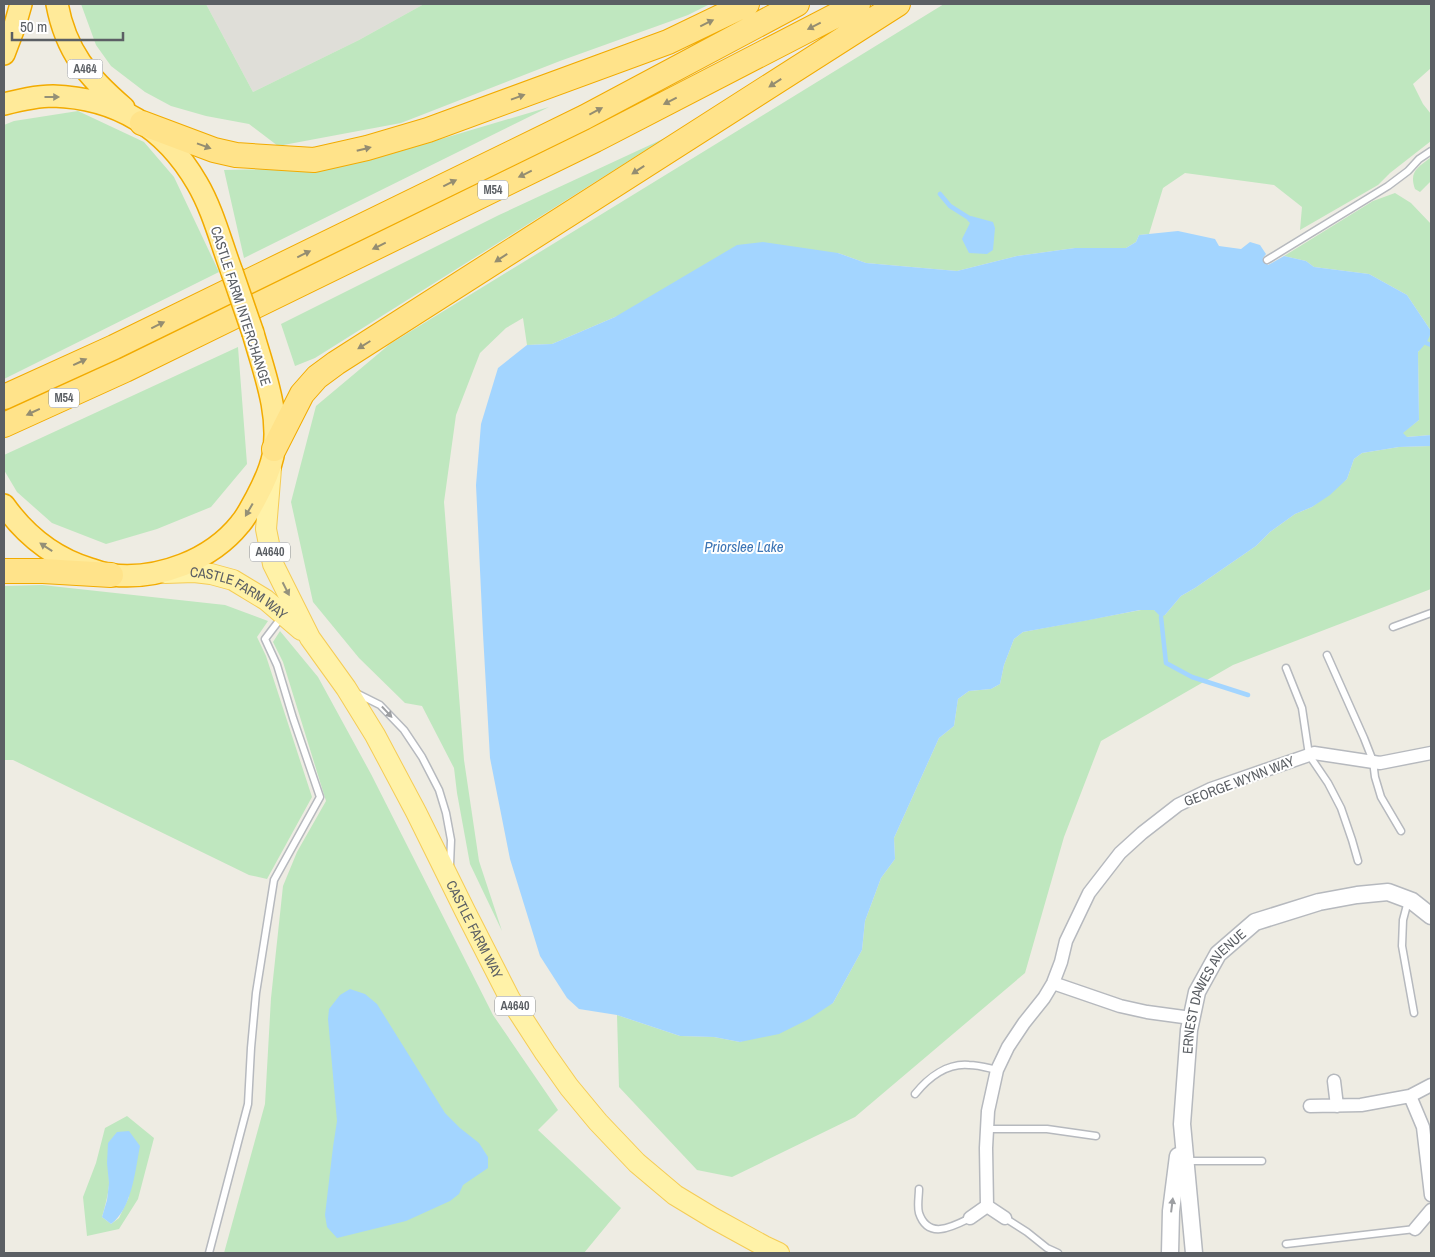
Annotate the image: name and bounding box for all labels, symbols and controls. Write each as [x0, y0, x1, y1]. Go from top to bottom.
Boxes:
scale bar [12, 10, 124, 42]
text: 50 m [20, 16, 47, 37]
one-way arrow [700, 19, 714, 27]
one-way arrow [807, 22, 822, 30]
road number: A464 [68, 60, 102, 78]
one-way arrow [768, 78, 782, 88]
one-way arrow [44, 93, 60, 101]
one-way arrow [510, 93, 525, 100]
one-way arrow [663, 97, 678, 105]
one-way arrow [588, 107, 603, 115]
one-way arrow [197, 142, 212, 150]
one-way arrow [356, 145, 371, 153]
one-way arrow [632, 166, 645, 175]
one-way arrow [518, 170, 532, 178]
one-way arrow [443, 178, 457, 186]
road number: M54 [478, 180, 508, 200]
street label: CASTLE FARM INTERCHANGE [207, 224, 275, 388]
one-way arrow [372, 242, 386, 250]
one-way arrow [297, 250, 311, 258]
one-way arrow [495, 253, 508, 263]
one-way arrow [151, 321, 165, 329]
one-way arrow [357, 340, 370, 349]
one-way arrow [73, 358, 87, 366]
road number: M54 [49, 388, 79, 408]
one-way arrow [26, 408, 40, 416]
one-way arrow [245, 503, 254, 516]
water label: Priorslee Lake [704, 536, 784, 557]
road number: A4640 [250, 542, 290, 562]
one-way arrow [39, 543, 52, 552]
street label: CASTLE FARM WAY [189, 563, 291, 624]
one-way arrow [282, 582, 290, 596]
one-way arrow [381, 706, 393, 718]
street label: GEORGE WYNN WAY [1181, 752, 1297, 810]
street label: CASTLE FARM WAY [442, 877, 507, 982]
street label: ERNEST DAWES AVENUE [1178, 925, 1250, 1055]
road number: A4640 [495, 996, 535, 1016]
one-way arrow [1168, 1196, 1176, 1212]

